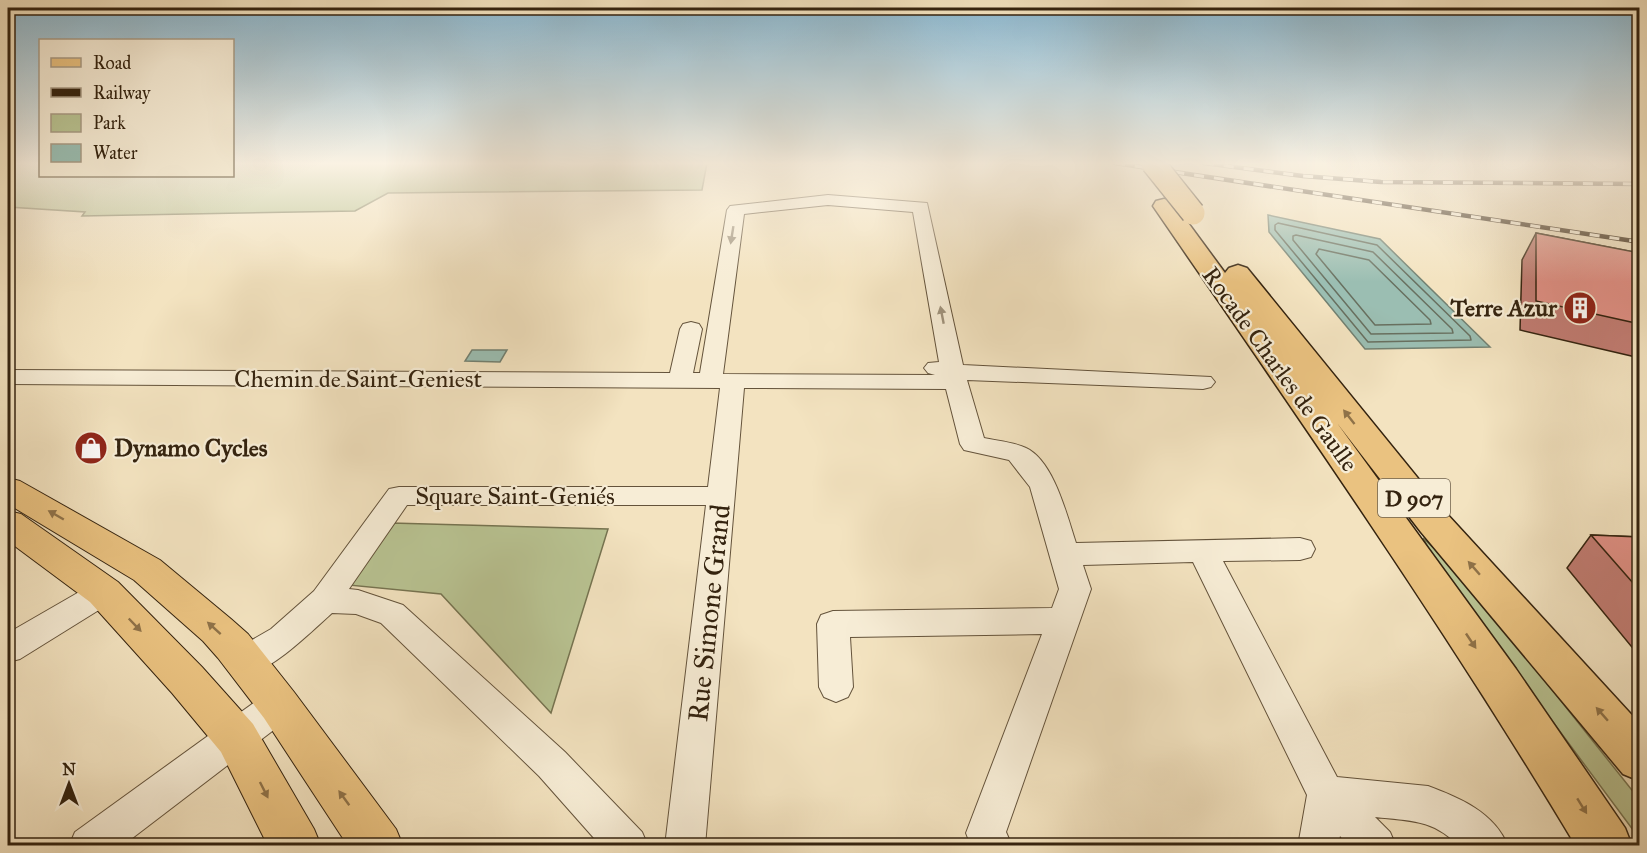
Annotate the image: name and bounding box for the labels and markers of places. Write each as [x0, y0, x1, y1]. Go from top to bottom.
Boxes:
building icon: Terre Azur [1562, 290, 1598, 326]
place label: Terre Azur [1449, 293, 1558, 323]
shop icon: Dynamo Cycles [73, 430, 109, 466]
place label: Dynamo Cycles [114, 433, 268, 463]

